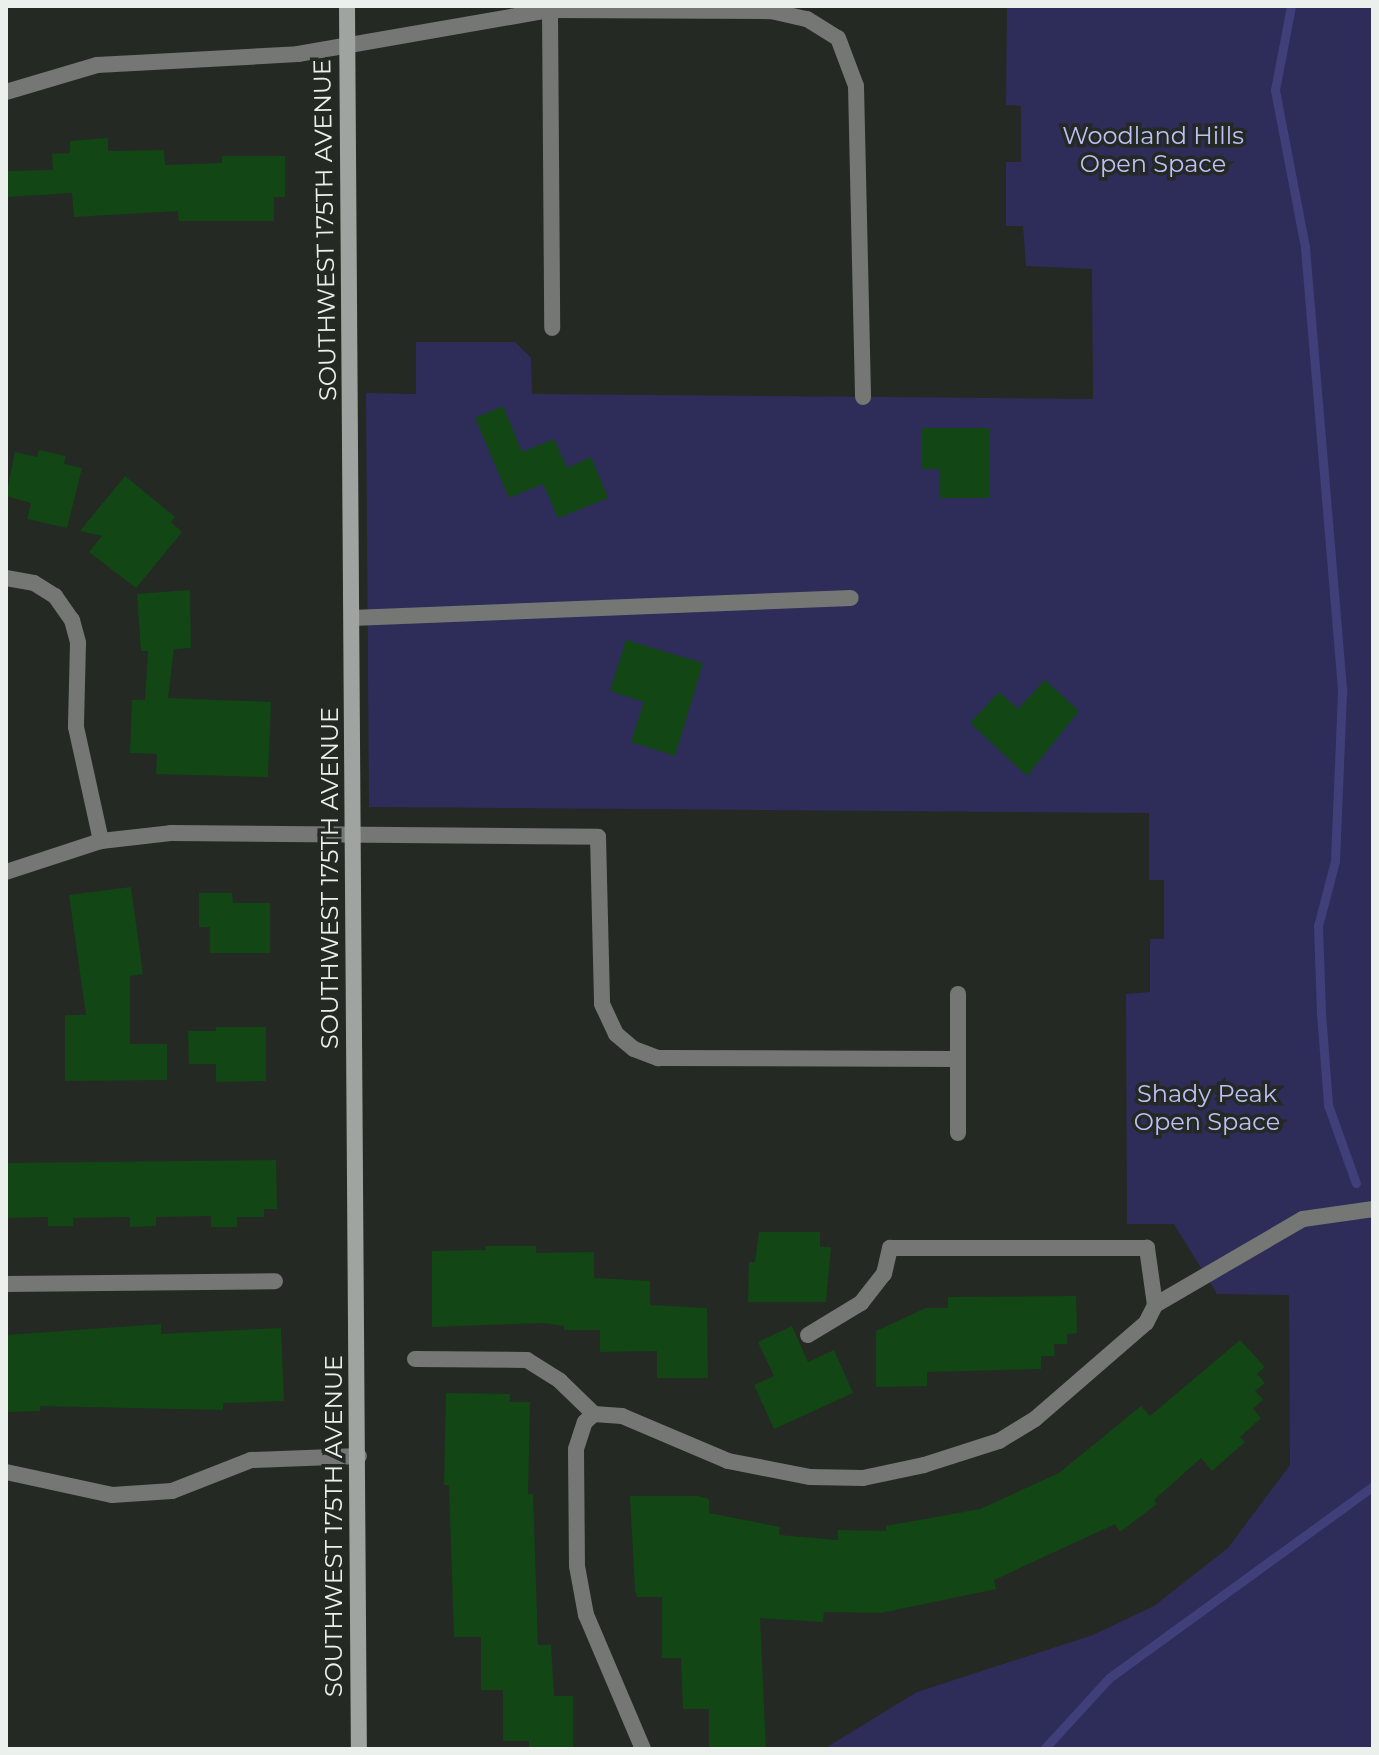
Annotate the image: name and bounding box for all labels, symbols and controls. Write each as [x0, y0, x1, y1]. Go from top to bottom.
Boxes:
street label: SOUTHWEST 175TH AVENUE [308, 59, 342, 401]
park label: Woodland Hills Open Space [1062, 122, 1244, 178]
street label: SOUTHWEST 175TH AVENUE [316, 707, 344, 1049]
park label: Shady Peak Open Space [1134, 1080, 1280, 1136]
street label: SOUTHWEST 175TH AVENUE [320, 1355, 348, 1697]

